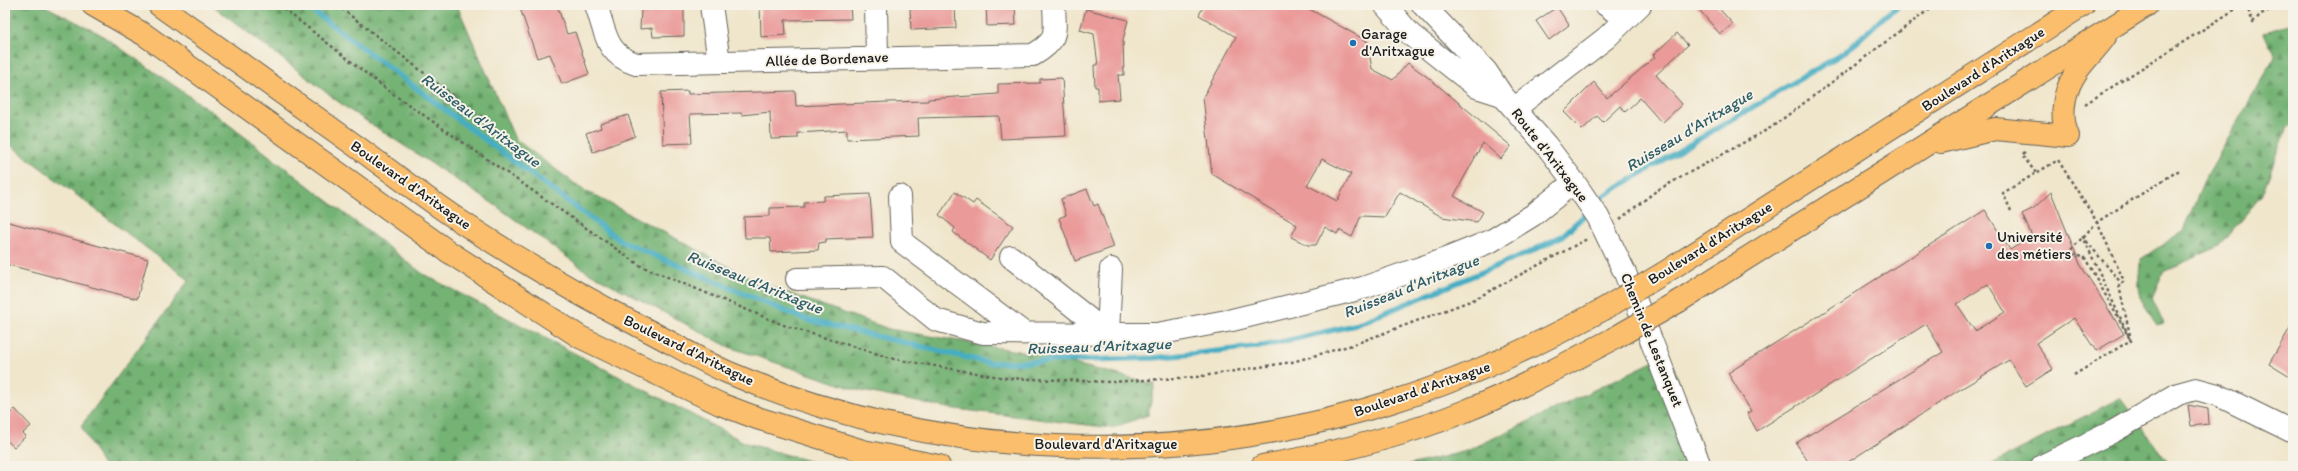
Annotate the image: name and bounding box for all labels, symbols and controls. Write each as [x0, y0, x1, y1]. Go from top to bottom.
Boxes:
street label: Boulevard d'Aritxague [1918, 23, 2048, 115]
place label: Garage d'Aritxague [1361, 25, 1435, 60]
marker: Garage d'Aritxague [1348, 38, 1358, 48]
street label: Allée de Bordenave [765, 48, 889, 70]
water label: Ruisseau d'Aritxague [418, 69, 545, 172]
water label: Ruisseau d'Aritxague [1622, 84, 1757, 175]
street label: Route d'Aritxague [1508, 104, 1592, 206]
street label: Boulevard d'Aritxague [347, 137, 475, 233]
street label: Boulevard d'Aritxague [1645, 197, 1775, 289]
place label: Université des métiers [1997, 228, 2072, 263]
marker: Université des métiers [1984, 241, 1994, 251]
water label: Ruisseau d'Aritxague [684, 246, 827, 318]
water label: Ruisseau d'Aritxague [1340, 250, 1483, 322]
street label: Chemin de Lestanquet [1617, 270, 1687, 410]
street label: Boulevard d'Aritxague [621, 311, 757, 389]
water label: Ruisseau d'Aritxague [1026, 334, 1173, 358]
street label: Boulevard d'Aritxague [1352, 357, 1492, 421]
street label: Boulevard d'Aritxague [1035, 435, 1177, 453]

